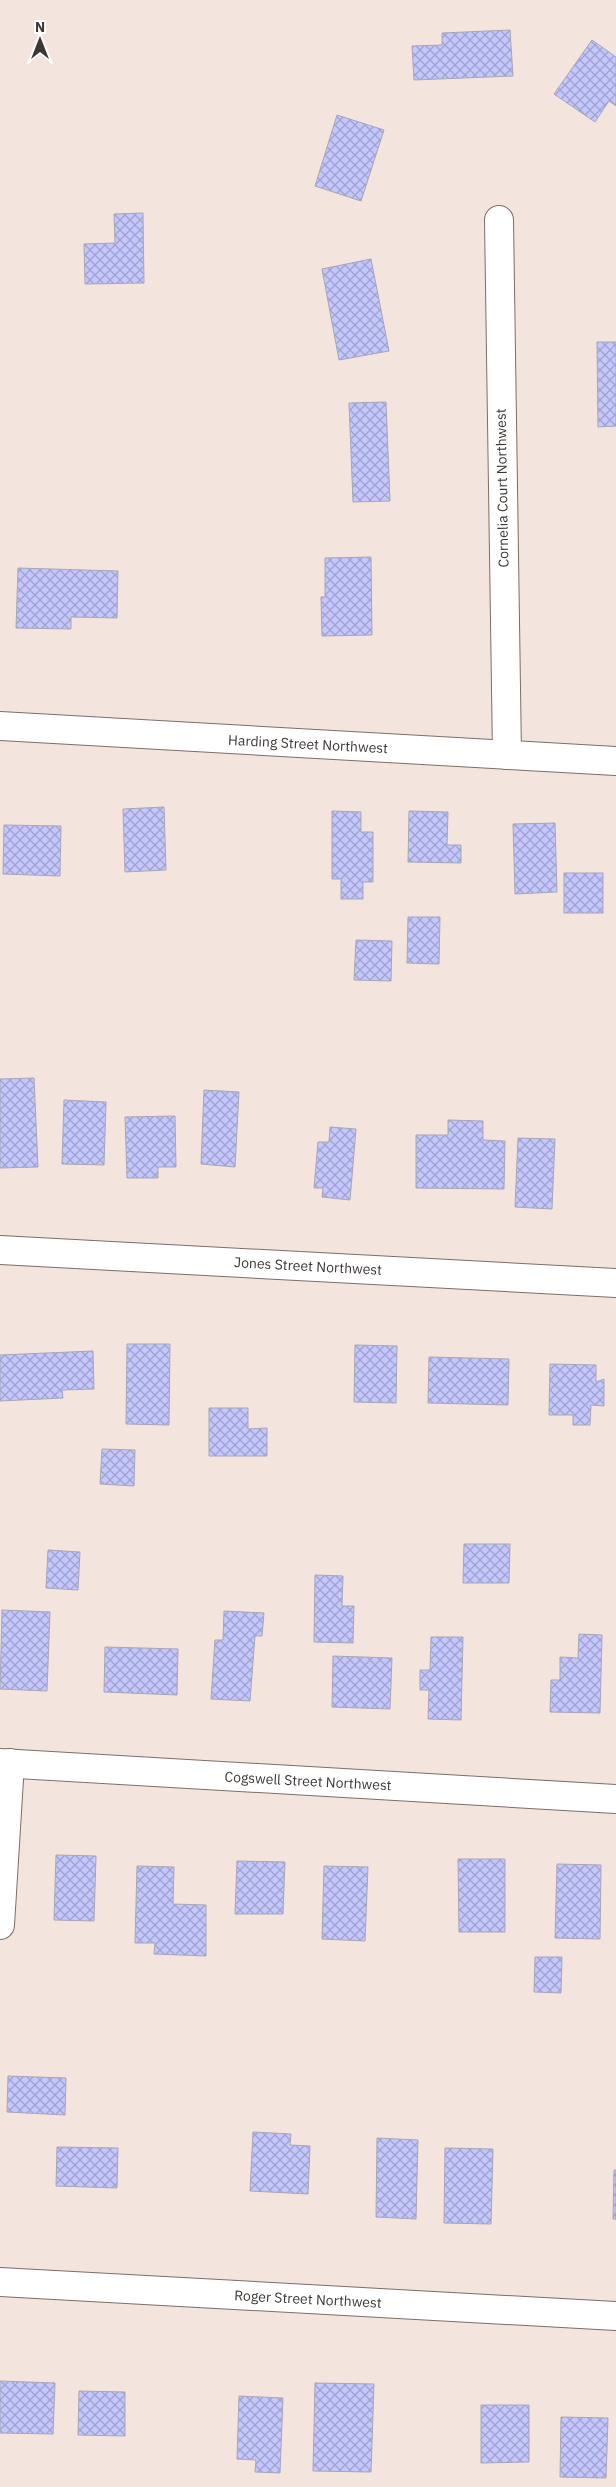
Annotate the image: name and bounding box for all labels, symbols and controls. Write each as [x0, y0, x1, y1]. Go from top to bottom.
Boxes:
north arrow [15, 15, 65, 65]
text: N [35, 18, 45, 36]
street label: Cornelia Court Northwest [492, 408, 512, 568]
street label: Harding Street Northwest [228, 731, 389, 757]
street label: Jones Street Northwest [234, 1253, 383, 1279]
street label: Cogswell Street Northwest [224, 1768, 392, 1794]
street label: Roger Street Northwest [234, 2286, 382, 2312]

